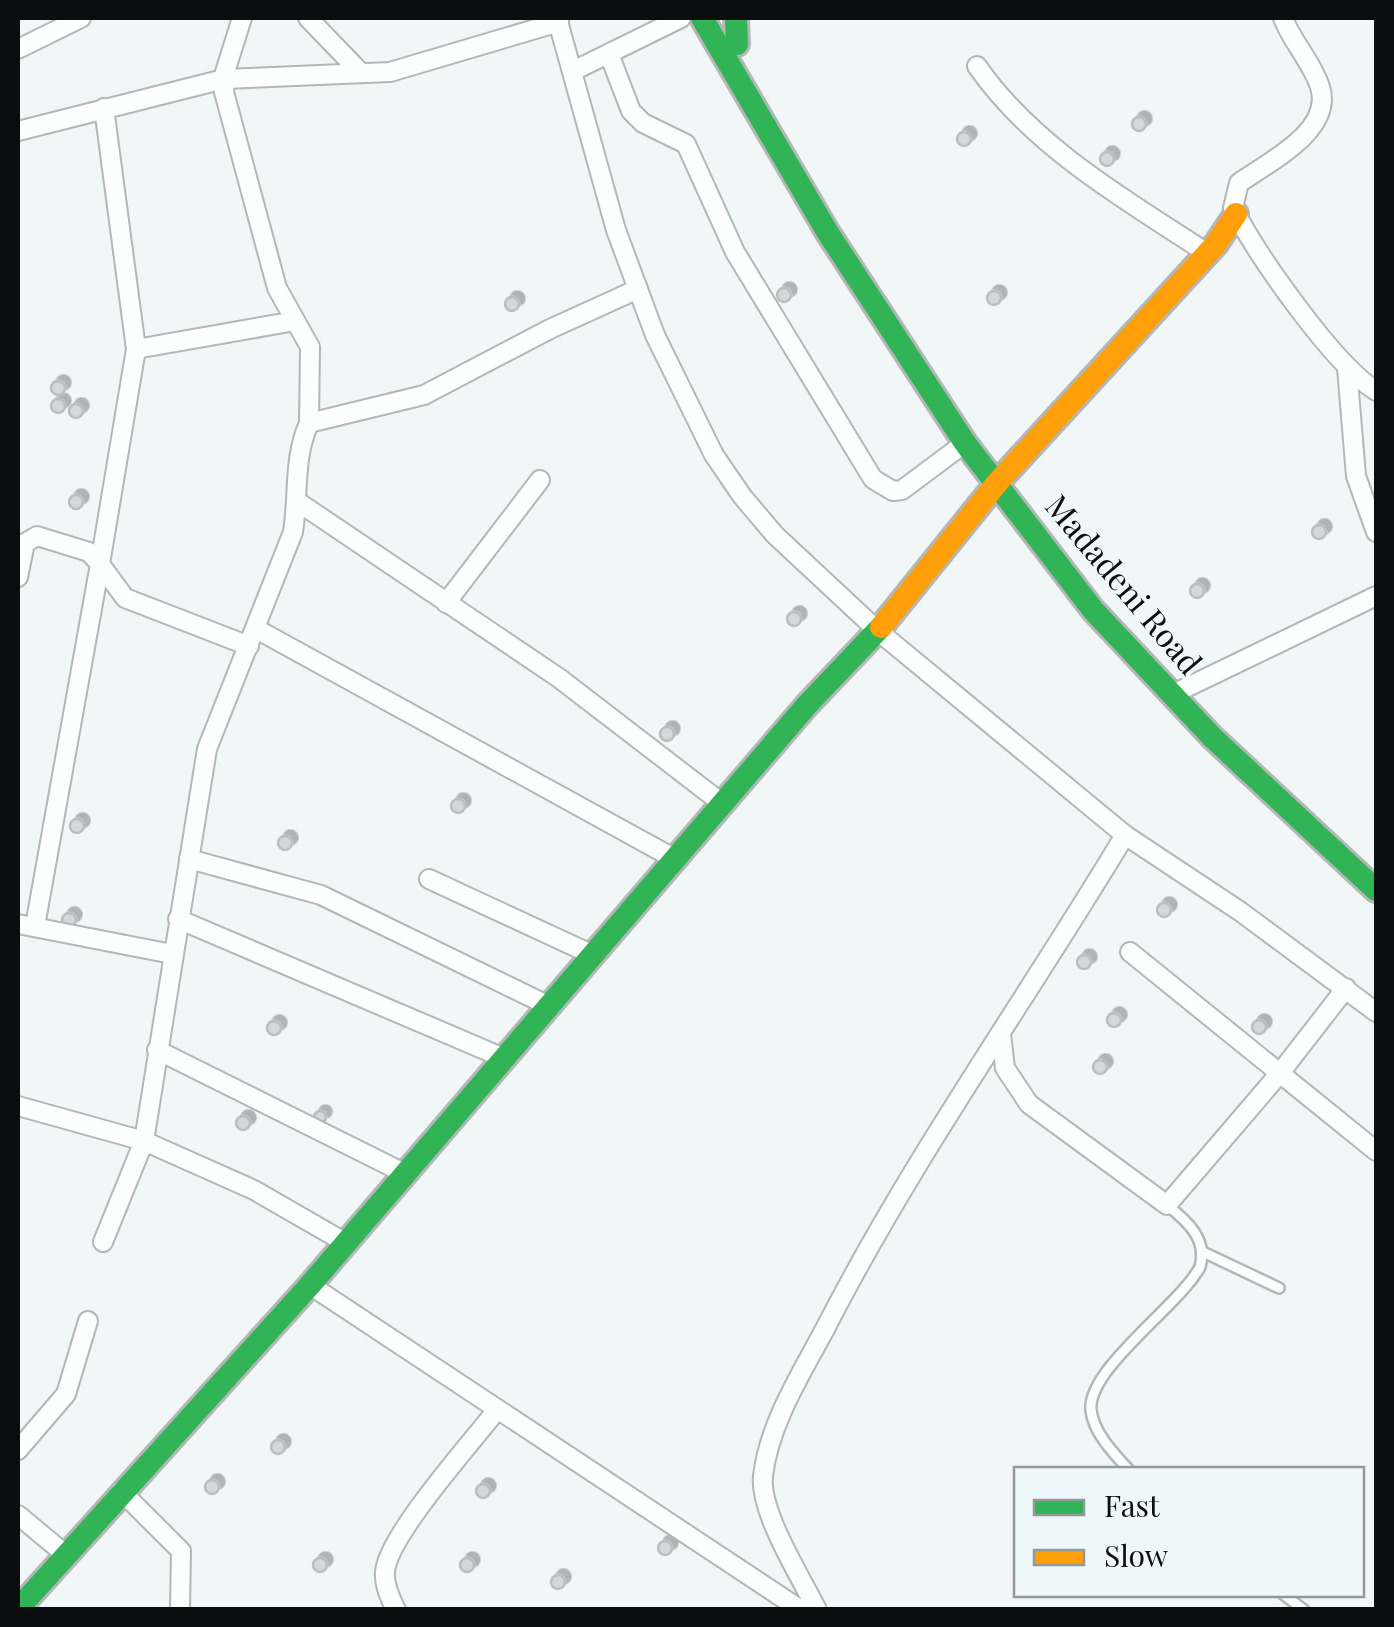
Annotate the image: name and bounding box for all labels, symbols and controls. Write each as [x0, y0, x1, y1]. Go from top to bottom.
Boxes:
street label: Madadeni Road [1037, 484, 1213, 682]
legend [1014, 1467, 1364, 1597]
text: Fast [1104, 1485, 1160, 1525]
text: Slow [1104, 1535, 1169, 1575]

